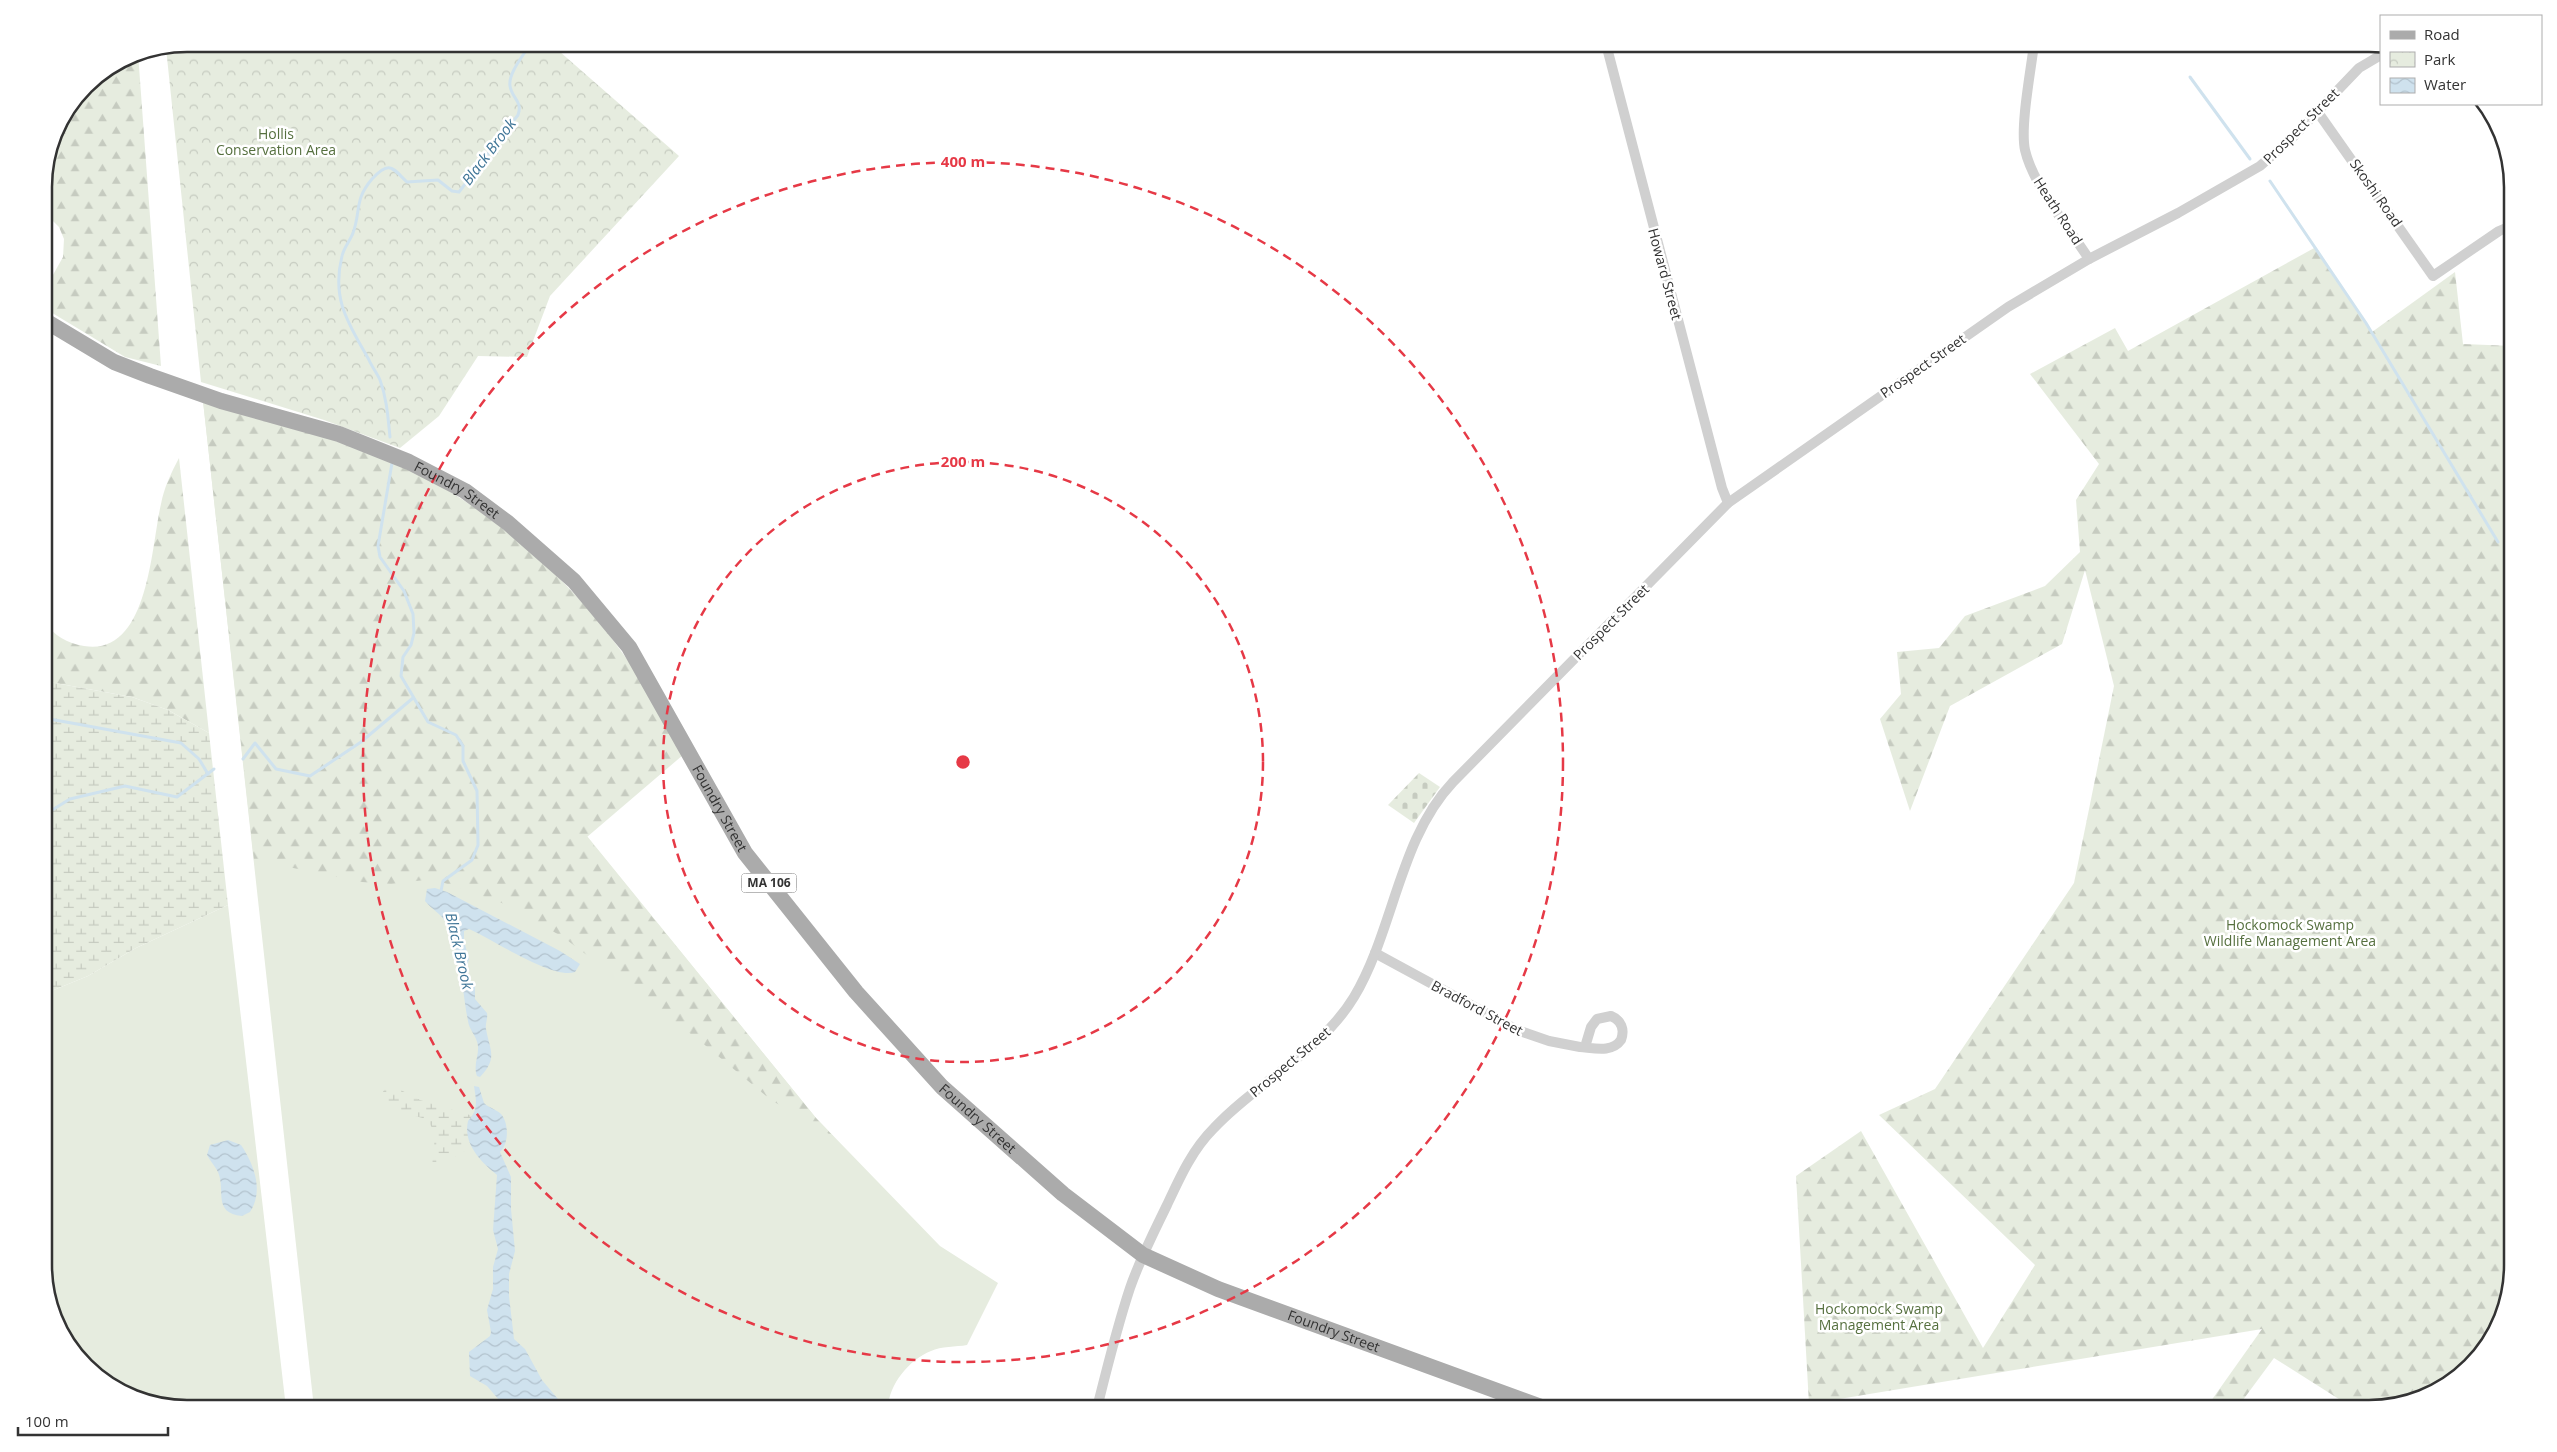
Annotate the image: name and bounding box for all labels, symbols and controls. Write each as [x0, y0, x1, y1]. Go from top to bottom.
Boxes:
legend [2380, 15, 2542, 105]
text: Road [2424, 24, 2460, 44]
text: Park [2424, 49, 2455, 69]
text: Water [2424, 74, 2466, 94]
street label: Prospect Street [2259, 84, 2343, 168]
water label: Black Brook [457, 114, 520, 189]
park label: Hollis Conservation Area [216, 124, 336, 159]
text: 400 m [941, 151, 985, 171]
street label: Skoshi Road [2346, 155, 2407, 231]
street label: Heath Road [2030, 173, 2087, 248]
street label: Howard Street [1644, 226, 1687, 322]
street label: Prospect Street [1876, 329, 1969, 402]
text: 200 m [941, 451, 985, 471]
street label: Foundry Street [411, 456, 504, 523]
street label: Prospect Street [1569, 580, 1653, 664]
centre of rings [954, 753, 972, 771]
street label: Foundry Street [688, 761, 752, 855]
road number: MA 106 [742, 874, 796, 892]
water label: Black Brook [441, 910, 479, 992]
park label: Hockomock Swamp Wildlife Management Area [2204, 915, 2376, 950]
street label: Bradford Street [1428, 975, 1526, 1040]
street label: Prospect Street [1245, 1022, 1334, 1101]
street label: Foundry Street [935, 1079, 1021, 1157]
park label: Hockomock Swamp Management Area [1815, 1299, 1943, 1334]
street label: Foundry Street [1285, 1305, 1383, 1356]
scale bar [18, 1404, 168, 1436]
text: 100 m [25, 1411, 69, 1431]

